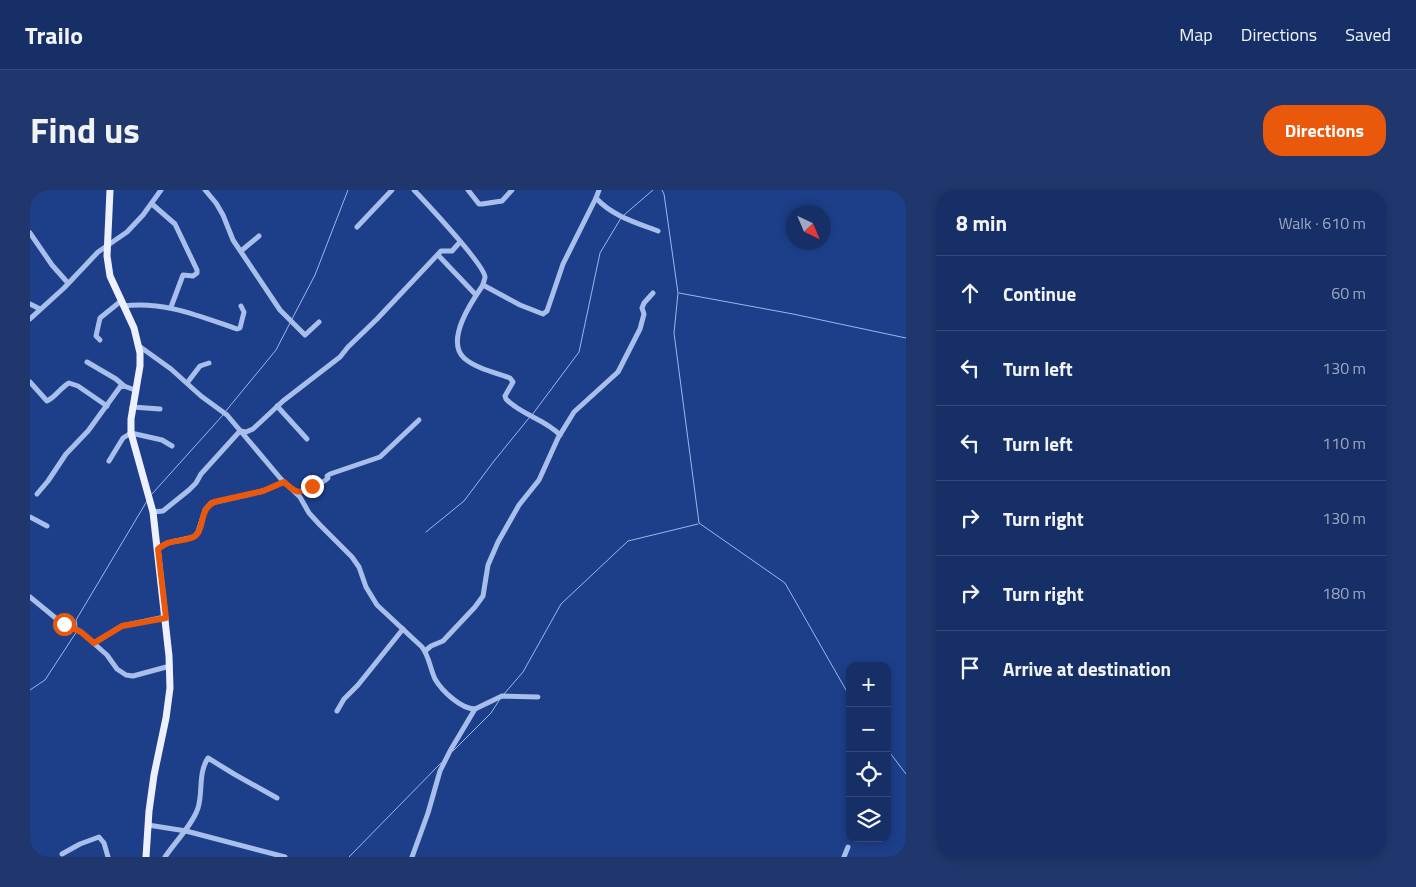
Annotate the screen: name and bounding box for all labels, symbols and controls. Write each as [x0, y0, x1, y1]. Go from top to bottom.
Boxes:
text: Trailo [25, 17, 83, 53]
text: Map [1179, 21, 1213, 48]
text: Directions [1241, 21, 1317, 48]
text: Saved [1345, 21, 1391, 48]
text: Find us [30, 103, 140, 157]
button: Directions [1263, 105, 1386, 156]
north arrow [786, 205, 831, 250]
text: 8 min [956, 207, 1007, 239]
text: Walk · 610 m [1278, 211, 1366, 235]
icon: ahead [956, 279, 984, 307]
text: Continue [1003, 279, 1076, 308]
text: 60 m [1331, 281, 1366, 305]
icon: left [956, 354, 984, 382]
text: Turn left [1003, 354, 1073, 383]
text: 130 m [1322, 356, 1366, 380]
icon: left [956, 429, 984, 457]
text: Turn left [1003, 429, 1073, 458]
text: 110 m [1322, 431, 1366, 455]
route end [301, 475, 324, 498]
icon: right [956, 504, 984, 532]
text: Turn right [1003, 504, 1084, 533]
text: 130 m [1322, 506, 1366, 530]
icon: right [956, 579, 984, 607]
text: Turn right [1003, 579, 1084, 608]
text: 180 m [1322, 581, 1366, 605]
route start [53, 613, 76, 636]
icon: arrive [956, 654, 984, 682]
text: Arrive at destination [1003, 654, 1171, 683]
map controls [846, 662, 891, 842]
button: + [846, 662, 891, 707]
button: − [846, 707, 891, 752]
button: locate [846, 752, 891, 797]
button: layers [846, 797, 891, 842]

